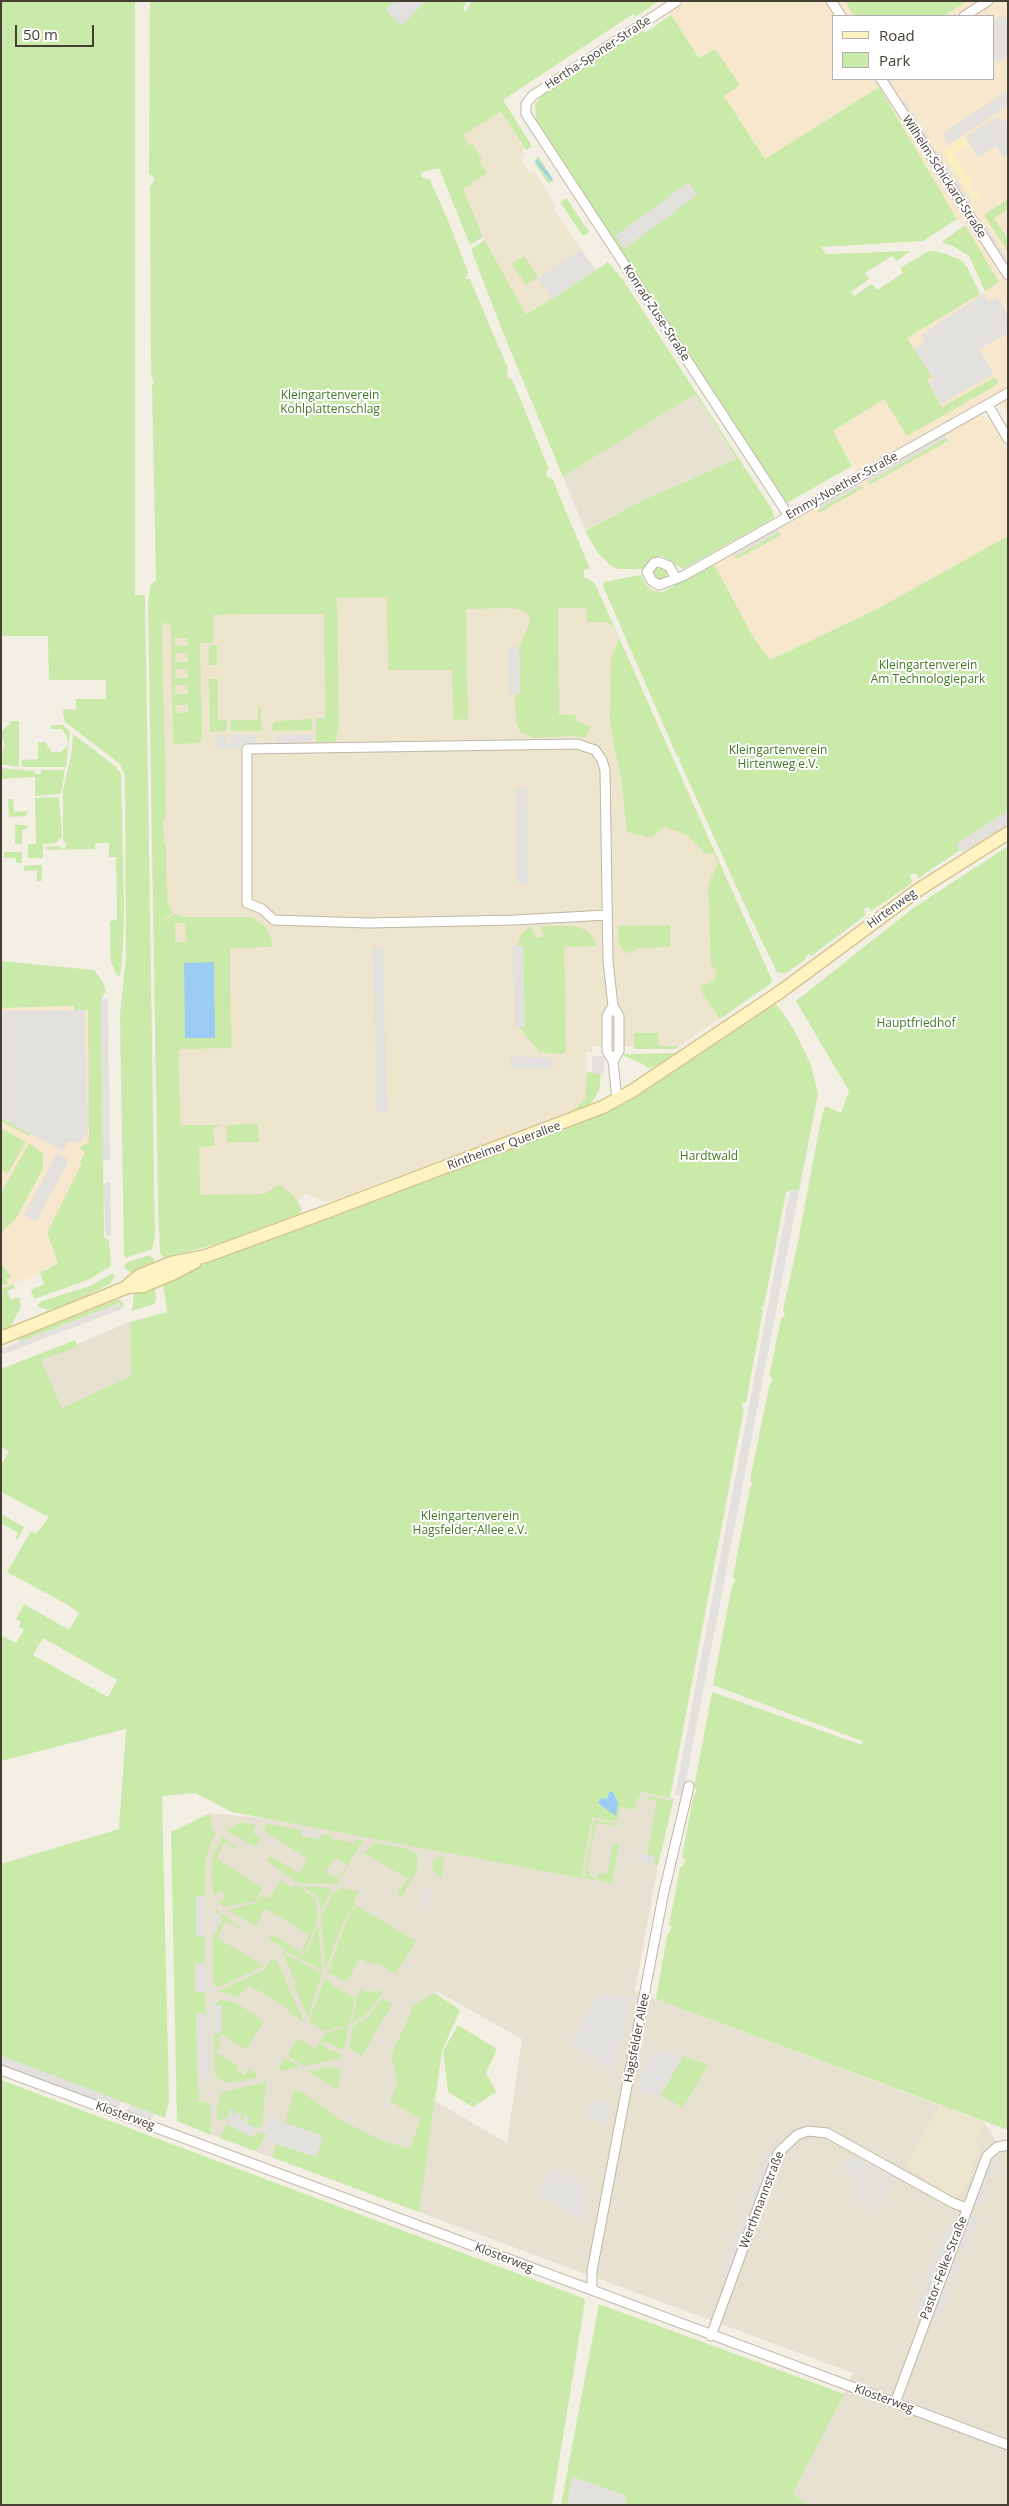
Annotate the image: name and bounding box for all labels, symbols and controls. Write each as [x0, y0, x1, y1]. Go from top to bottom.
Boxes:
street label: Hertha-Sponer-Straße [542, 13, 654, 93]
scale bar [18, 15, 96, 47]
legend [832, 15, 994, 80]
text: 50 m [23, 24, 58, 44]
text: Road [879, 25, 915, 45]
text: Park [879, 50, 910, 70]
street label: Wilhelm-Schickard-Straße [899, 113, 989, 241]
street label: Konrad-Zuse-Straße [619, 262, 693, 364]
park label: Kleingartenverein Kohlplattenschlag [280, 389, 380, 417]
street label: Emmy-Noether-Straße [784, 449, 900, 523]
park label: Kleingartenverein Am Technologiepark [871, 659, 985, 687]
park label: Kleingartenverein Hirtenweg e.V. [729, 744, 827, 772]
street label: Hirtenweg [864, 886, 920, 932]
park label: Hauptfriedhof [876, 1017, 956, 1031]
street label: Rintheimer Querallee [445, 1119, 563, 1173]
park label: Hardtwald [680, 1150, 738, 1164]
park label: Kleingartenverein Hagsfelder-Allee e.V. [413, 1510, 527, 1538]
street label: Hagsfelder Allee [621, 1992, 653, 2084]
street label: Klosterweg [94, 2099, 156, 2133]
street label: Werthmannstraße [737, 2150, 787, 2250]
street label: Pastor-Felke-Straße [918, 2214, 970, 2322]
street label: Klosterweg [473, 2240, 535, 2276]
street label: Klosterweg [853, 2382, 915, 2416]

